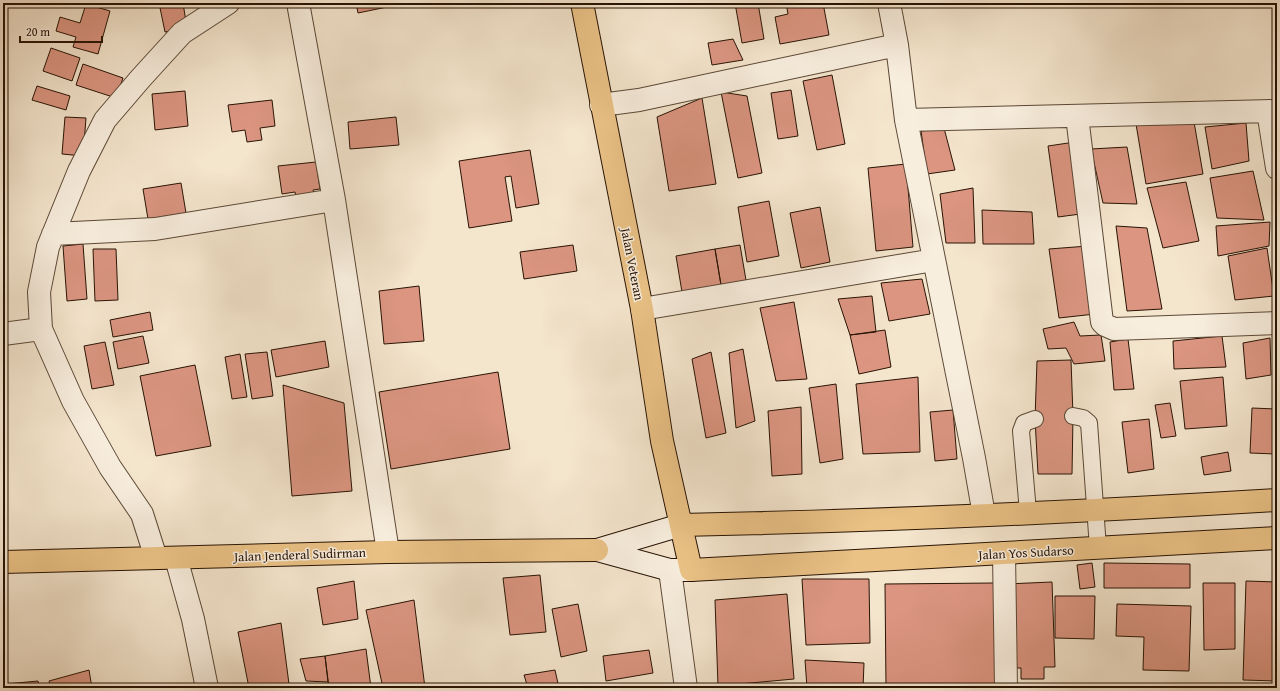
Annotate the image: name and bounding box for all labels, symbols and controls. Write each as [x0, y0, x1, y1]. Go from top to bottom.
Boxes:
scale bar [20, 18, 102, 44]
text: 20 m [26, 23, 50, 40]
street label: Jalan Veteran [616, 224, 649, 303]
street label: Jalan Yos Sudarso [976, 540, 1075, 565]
street label: Jalan Jenderal Sudirman [232, 543, 367, 566]

